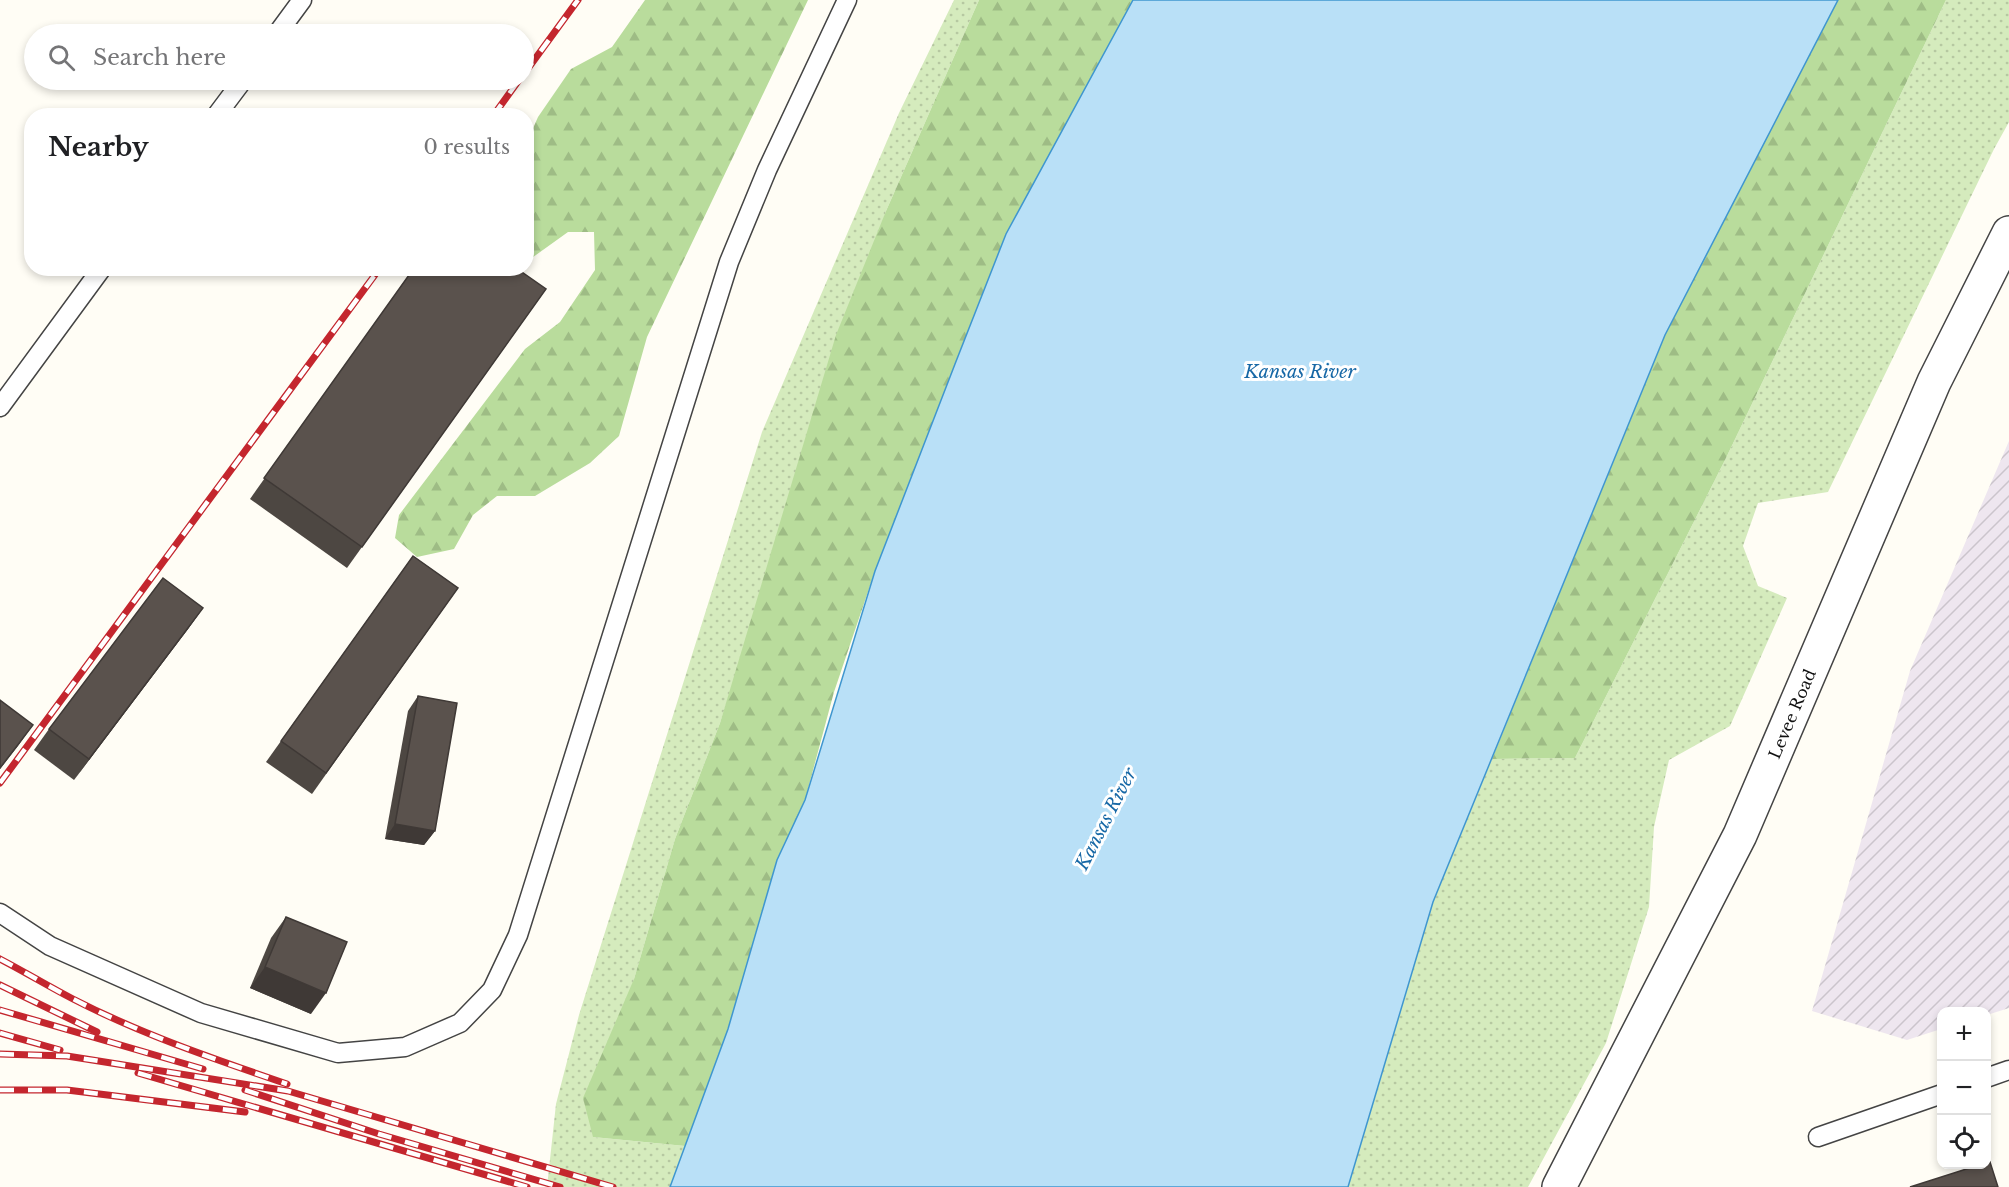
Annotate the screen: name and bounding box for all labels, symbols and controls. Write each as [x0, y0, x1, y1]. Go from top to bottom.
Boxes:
search box [24, 24, 534, 90]
icon: search [45, 41, 78, 74]
text: Search here [93, 44, 226, 71]
text: Nearby [48, 131, 149, 163]
text: 0 results [424, 135, 510, 159]
water label: Kansas River [1243, 361, 1356, 383]
street label: Levee Road [1764, 666, 1820, 762]
water label: Kansas River [1070, 764, 1141, 875]
map controls [1937, 1007, 1991, 1169]
button: + [1937, 1007, 1991, 1061]
button: − [1937, 1061, 1991, 1115]
button: locate [1937, 1115, 1991, 1169]

